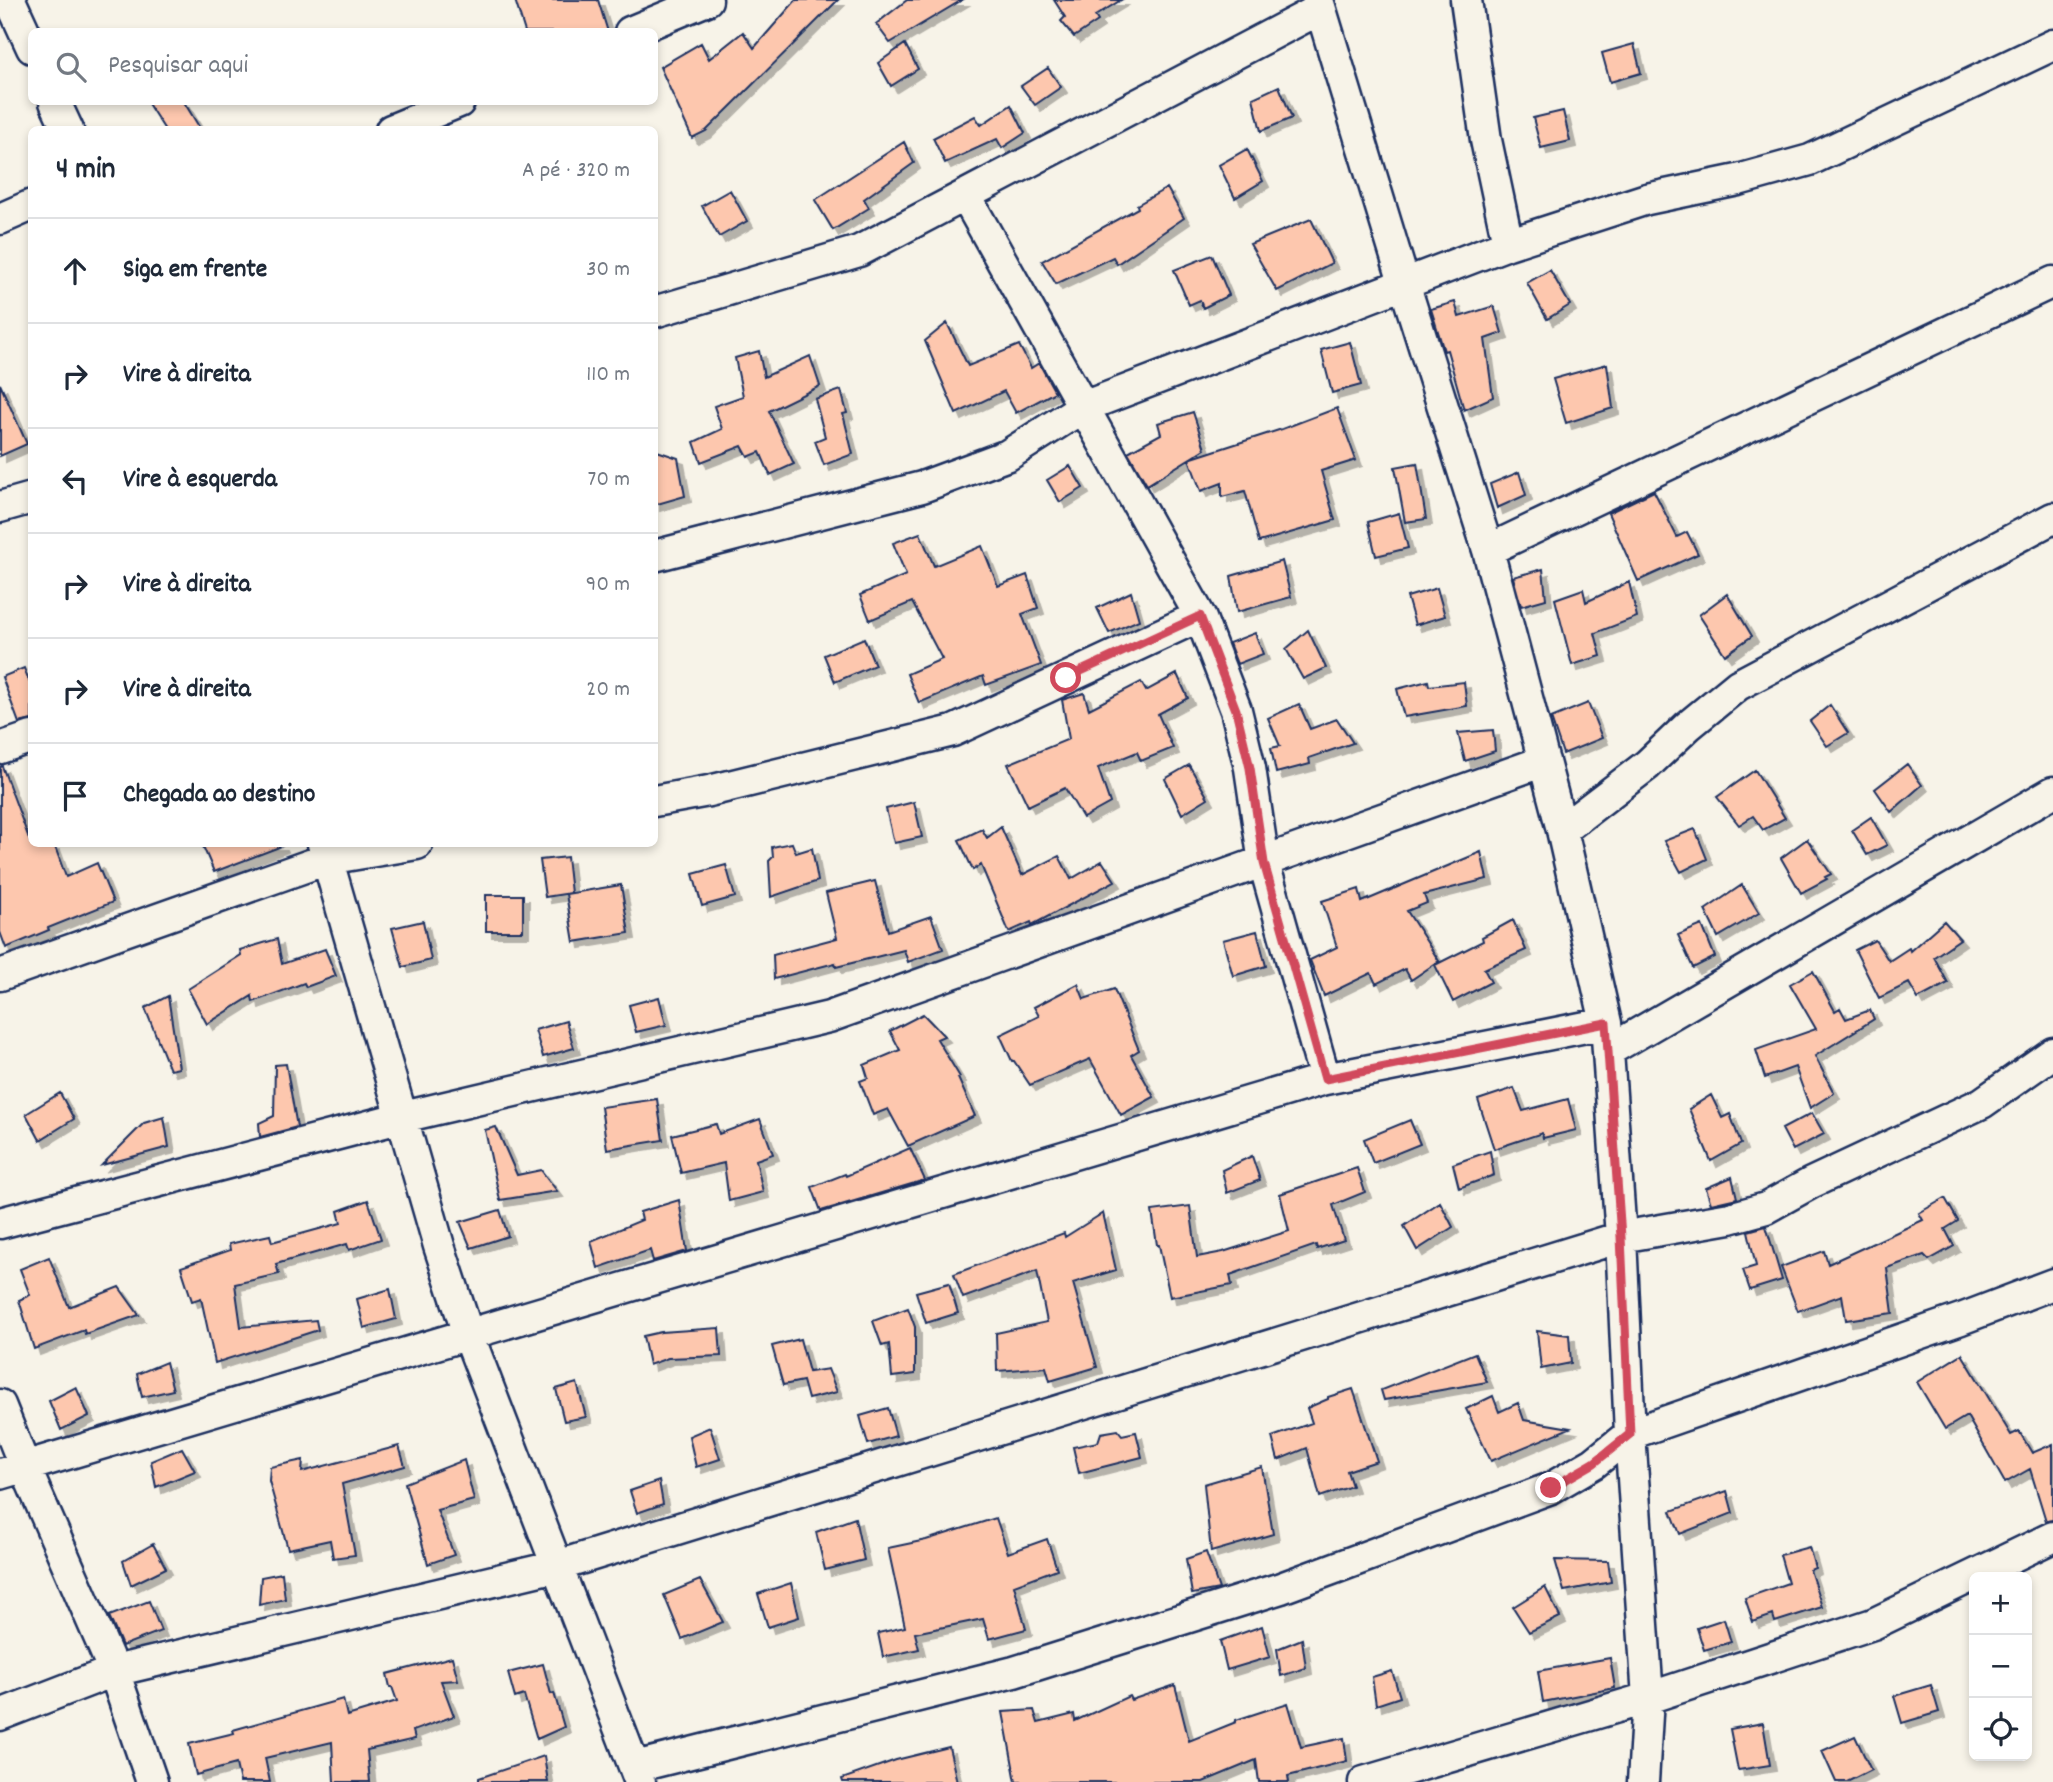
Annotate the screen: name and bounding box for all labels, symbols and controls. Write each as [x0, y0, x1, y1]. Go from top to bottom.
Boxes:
search box [28, 28, 658, 105]
icon: search [52, 48, 90, 86]
text: Pesquisar aqui [108, 48, 248, 85]
text: 4 min [56, 150, 115, 193]
text: A pé · 320 m [522, 155, 630, 188]
icon: ahead [56, 252, 94, 290]
text: Siga em frente [123, 252, 267, 289]
text: 30 m [586, 254, 630, 287]
icon: right [56, 357, 94, 395]
text: Vire à direita [123, 357, 251, 394]
text: 110 m [586, 359, 630, 392]
icon: left [56, 462, 94, 500]
text: Vire à esquerda [123, 462, 277, 499]
text: 70 m [588, 464, 630, 497]
icon: right [56, 567, 94, 605]
text: Vire à direita [123, 567, 251, 604]
text: 90 m [586, 569, 630, 602]
route start [1050, 662, 1081, 693]
icon: right [56, 672, 94, 710]
text: Vire à direita [123, 672, 251, 709]
text: 20 m [586, 674, 630, 707]
icon: arrive [56, 777, 94, 815]
text: Chegada ao destino [123, 777, 315, 814]
route end [1535, 1472, 1566, 1503]
map controls [1969, 1572, 2032, 1761]
button: + [1969, 1572, 2032, 1635]
button: − [1969, 1635, 2032, 1698]
button: locate [1969, 1698, 2032, 1761]

